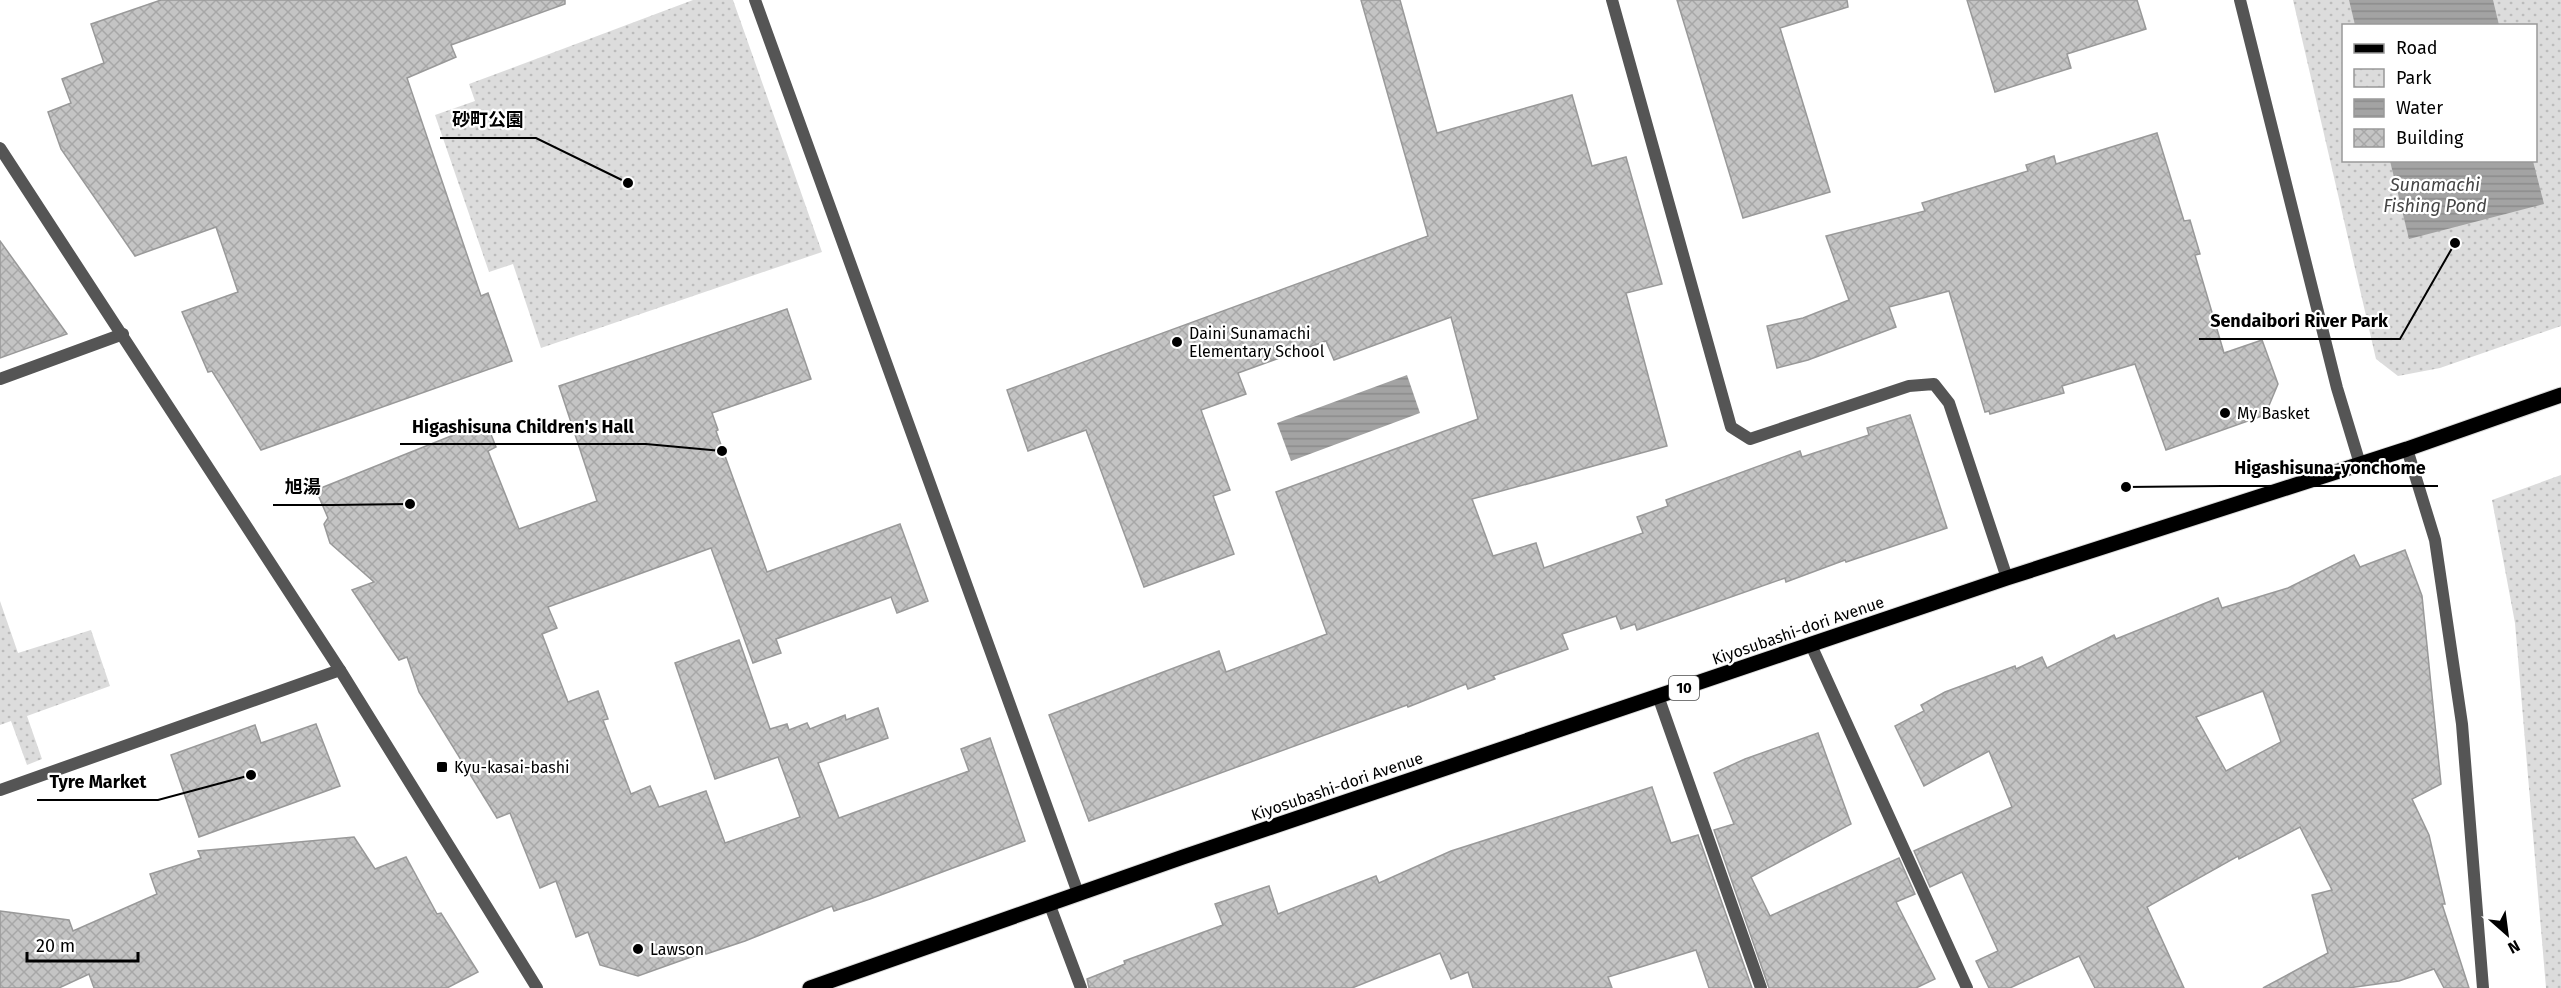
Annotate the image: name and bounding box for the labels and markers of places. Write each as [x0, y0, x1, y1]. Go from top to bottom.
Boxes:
callout: 砂町公園 [440, 102, 536, 138]
callout: Sendaibori River Park [2199, 303, 2400, 339]
place label: Daini Sunamachi Elementary School [1189, 324, 1325, 361]
marker: Daini Sunamachi Elementary School [1170, 335, 1184, 349]
place label: My Basket [2237, 404, 2310, 423]
marker: My Basket [2218, 406, 2232, 420]
callout: Higashisuna Children's Hall [400, 408, 646, 444]
callout: Higashisuna-yonchome [2222, 450, 2438, 486]
callout: 旭湯 [273, 469, 333, 505]
place label: Kyu-kasai-bashi [454, 758, 570, 777]
marker: Kyu-kasai-bashi [435, 760, 449, 774]
callout: Tyre Market [37, 764, 158, 800]
place label: Lawson [650, 940, 704, 959]
marker: Lawson [631, 942, 645, 956]

